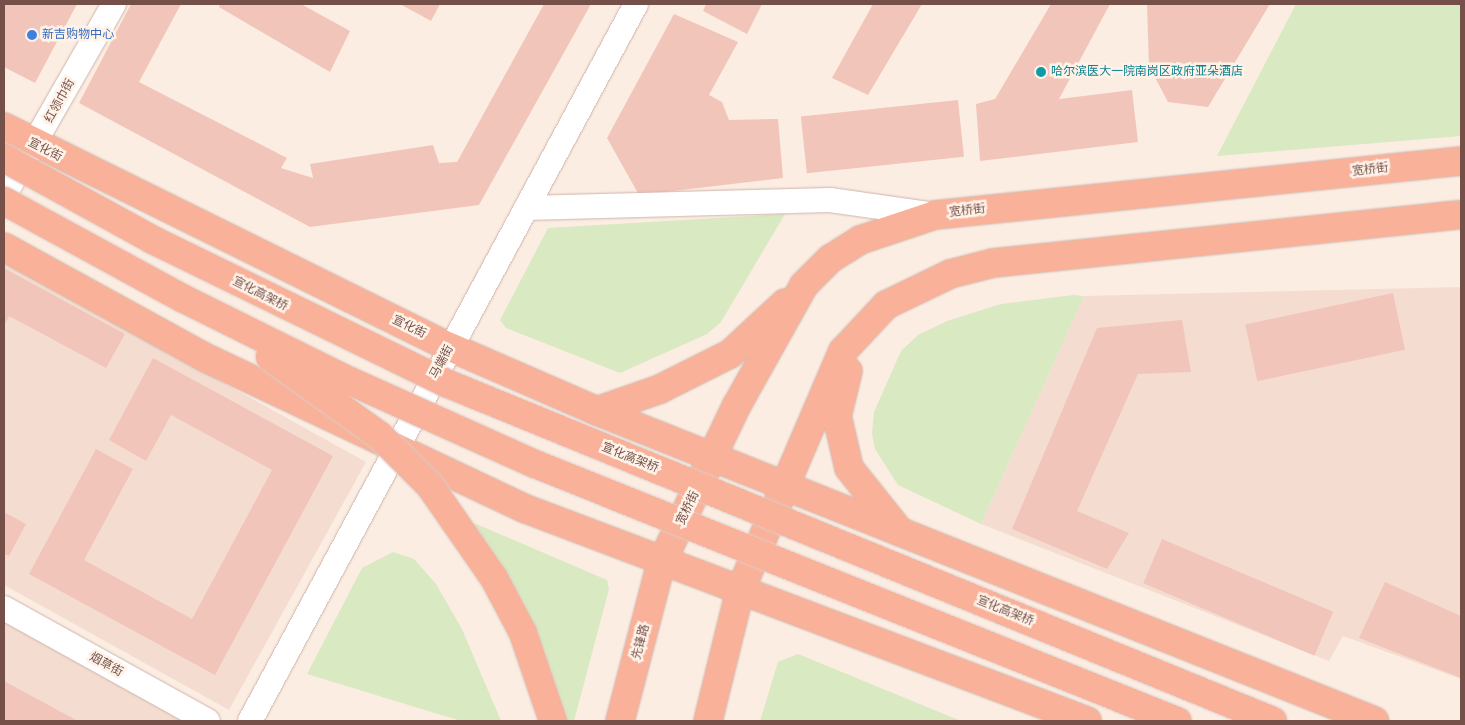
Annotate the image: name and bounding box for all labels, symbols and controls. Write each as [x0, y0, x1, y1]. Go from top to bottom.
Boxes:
place label: 新吉购物中心 [42, 28, 114, 42]
marker: 新吉购物中心 [26, 29, 38, 41]
place label: 哈尔滨医大一院南岗区政府亚朵酒店 [1051, 65, 1243, 79]
marker: 哈尔滨医大一院南岗区政府亚朵酒店 [1035, 66, 1047, 78]
street label: 红领巾街 [42, 77, 78, 125]
street label: 宣化街 [26, 135, 64, 165]
street label: 宽桥街 [1351, 161, 1389, 179]
street label: 宽桥街 [948, 202, 986, 220]
street label: 宣化高架桥 [230, 274, 290, 314]
street label: 宣化街 [390, 313, 428, 341]
street label: 马端街 [427, 343, 457, 381]
street label: 宣化高架桥 [599, 440, 661, 476]
street label: 宽桥街 [674, 489, 702, 527]
street label: 宣化高架桥 [974, 593, 1036, 629]
street label: 先锋路 [629, 623, 653, 661]
street label: 烟草街 [87, 650, 125, 680]

